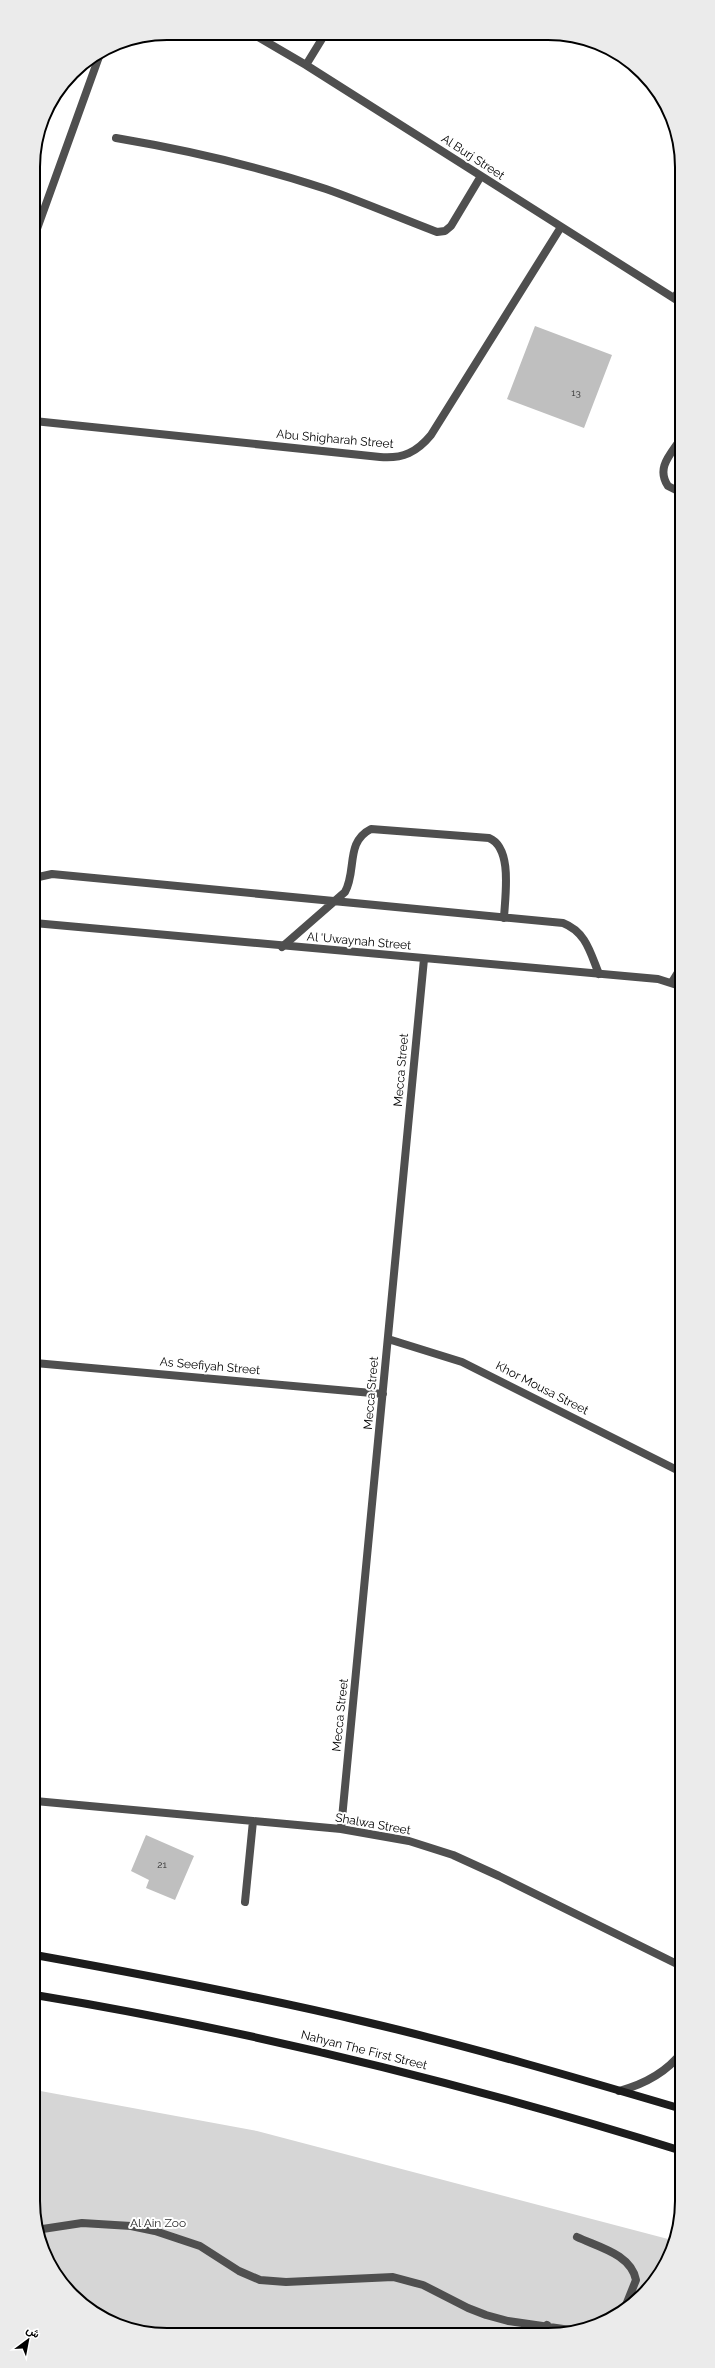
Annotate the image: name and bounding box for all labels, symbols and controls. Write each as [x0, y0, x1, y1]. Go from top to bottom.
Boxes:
street label: Al Burj Street [439, 131, 507, 183]
house number: 13 [571, 387, 581, 398]
street label: Abu Shigharah Street [276, 427, 394, 451]
street label: Al 'Uwaynah Street [306, 929, 412, 953]
street label: Mecca Street [391, 1033, 411, 1107]
street label: As Seefiyah Street [159, 1355, 261, 1377]
street label: Mecca Street [361, 1356, 381, 1430]
street label: Khor Mousa Street [493, 1359, 591, 1417]
street label: Mecca Street [329, 1678, 351, 1752]
street label: Shalwa Street [334, 1810, 412, 1838]
house number: 21 [157, 1859, 167, 1870]
street label: Nahyan The First Street [299, 2028, 429, 2072]
park label: Al Ain Zoo [130, 2216, 186, 2230]
north arrow [8, 2320, 48, 2360]
text: ش [24, 2323, 42, 2341]

